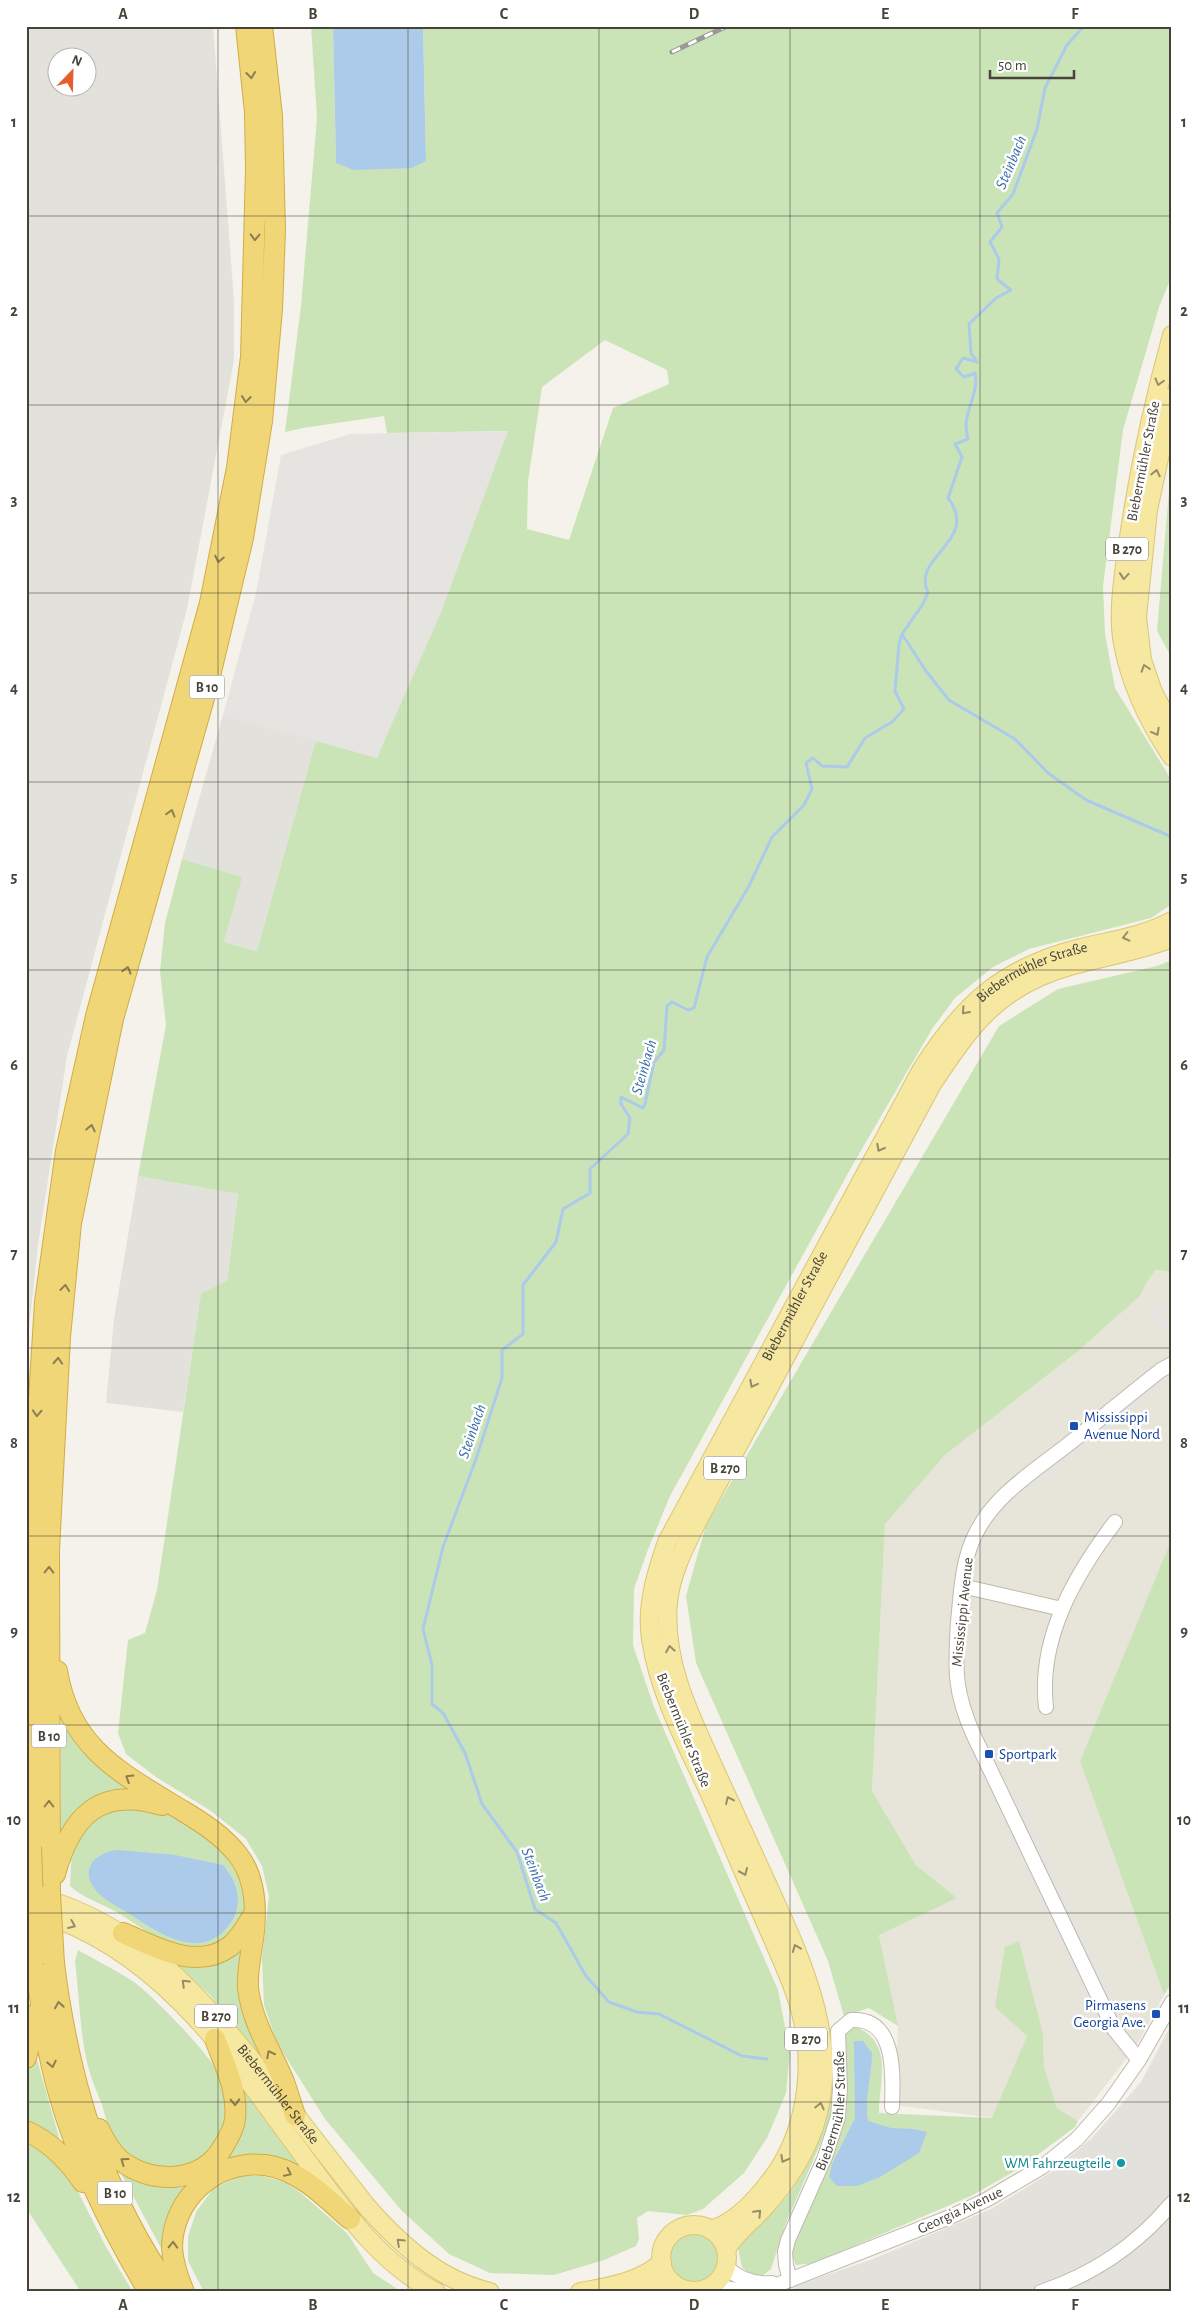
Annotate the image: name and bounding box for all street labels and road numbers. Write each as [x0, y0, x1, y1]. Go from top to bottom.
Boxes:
street label: Biebermühler Straße [1124, 400, 1163, 522]
road number: B 270 [1106, 538, 1148, 560]
road number: B 10 [190, 676, 224, 699]
street label: Biebermühler Straße [974, 940, 1089, 1005]
street label: Biebermühler Straße [759, 1249, 830, 1364]
road number: B 270 [704, 1456, 746, 1480]
street label: Mississippi Avenue [949, 1556, 976, 1668]
street label: Biebermühler Straße [654, 1671, 713, 1790]
road number: B 10 [32, 1724, 66, 1748]
road number: B 270 [195, 2004, 237, 2028]
road number: B 270 [785, 2028, 827, 2050]
street label: Biebermühler Straße [234, 2042, 322, 2147]
street label: Biebermühler Straße [813, 2050, 848, 2173]
road number: B 10 [98, 2182, 132, 2204]
street label: Georgia Avenue [915, 2184, 1005, 2237]

